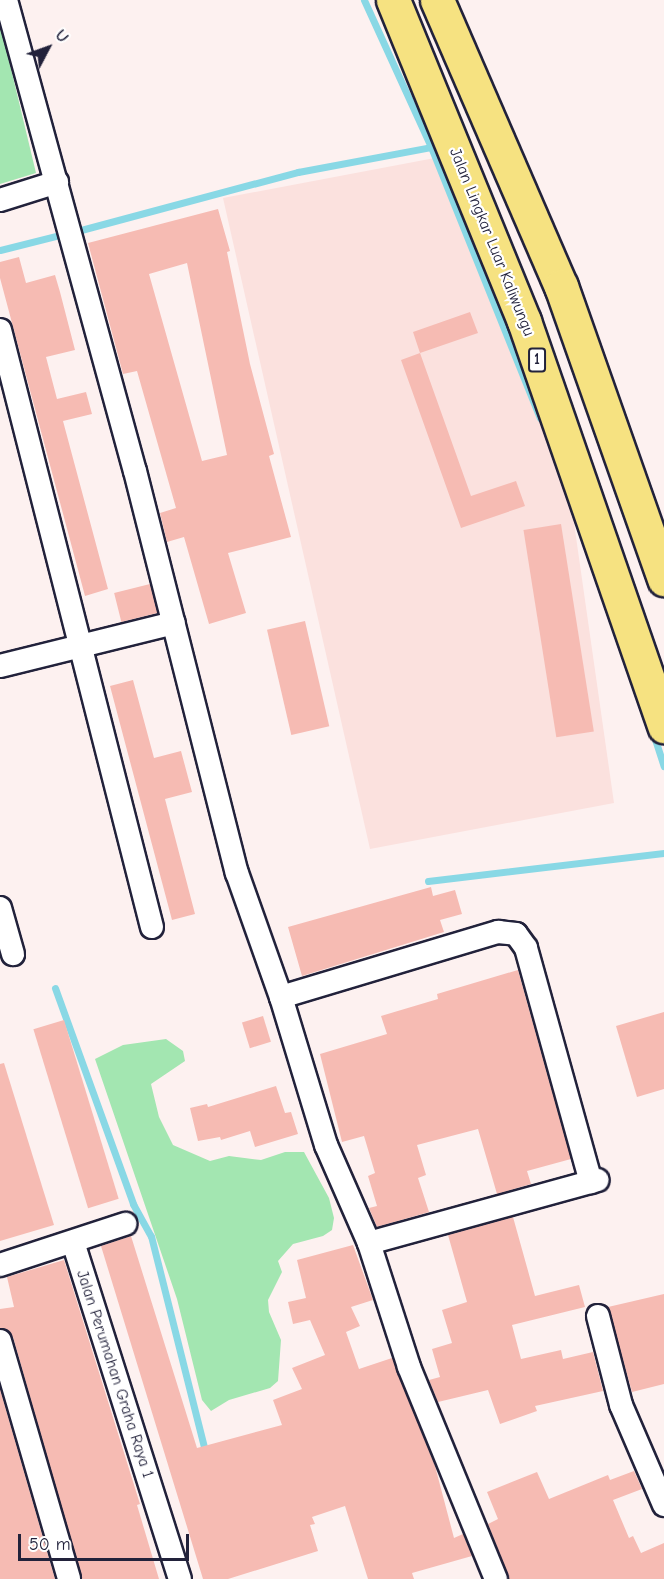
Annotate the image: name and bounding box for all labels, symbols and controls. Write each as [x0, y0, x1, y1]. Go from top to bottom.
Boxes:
north arrow [18, 18, 78, 78]
text: U [51, 26, 72, 46]
street label: Jalan Lingkar Luar Kaliwungu [445, 145, 539, 339]
road number: 1 [528, 348, 546, 372]
street label: Jalan Perumahan Graha Raya 1 [72, 1268, 158, 1480]
scale bar [21, 1522, 192, 1560]
text: 50 m [29, 1534, 71, 1555]

